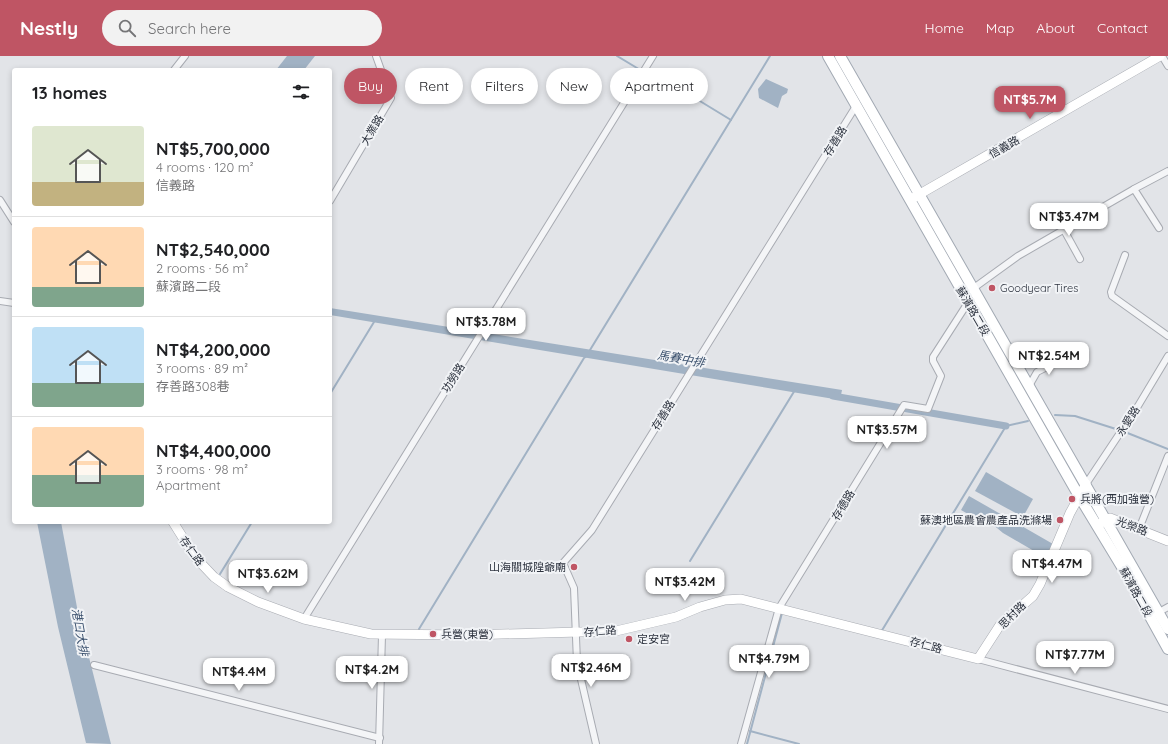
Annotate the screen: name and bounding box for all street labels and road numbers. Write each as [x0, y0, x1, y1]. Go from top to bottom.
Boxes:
street label: 大業路 [358, 112, 386, 148]
street label: 存善路 [820, 123, 850, 159]
street label: 信義路 [986, 133, 1022, 161]
street label: 蘇濱路二段 [953, 284, 993, 338]
street label: 功勞路 [438, 360, 468, 396]
street label: 存善路 [648, 397, 678, 433]
street label: 永愛路 [1113, 403, 1143, 439]
street label: 存德路 [829, 487, 857, 523]
street label: 光榮路 [1114, 514, 1150, 538]
street label: 存仁路 [177, 534, 207, 568]
street label: 蘇濱路二段 [1117, 565, 1155, 619]
street label: 思村路 [995, 598, 1029, 632]
street label: 存仁路 [583, 623, 617, 639]
street label: 存仁路 [908, 634, 944, 656]

